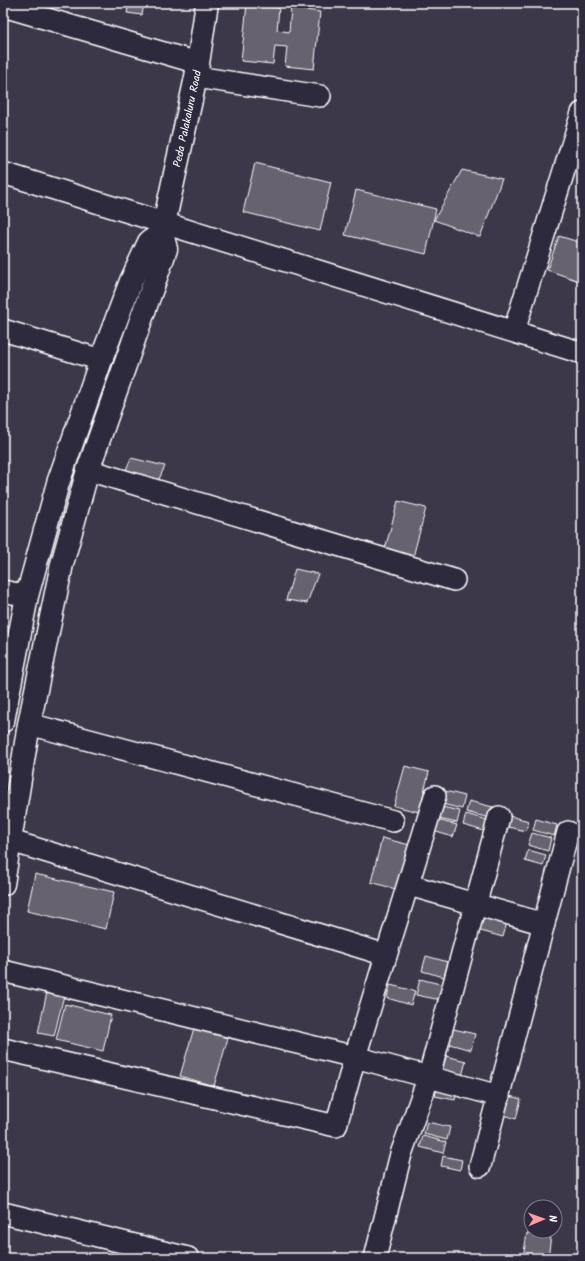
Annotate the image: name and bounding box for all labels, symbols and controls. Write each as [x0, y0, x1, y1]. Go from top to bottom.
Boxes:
street label: Peda Palakaluru Road [169, 68, 207, 169]
north arrow [523, 1199, 563, 1239]
text: N [543, 1215, 561, 1223]

